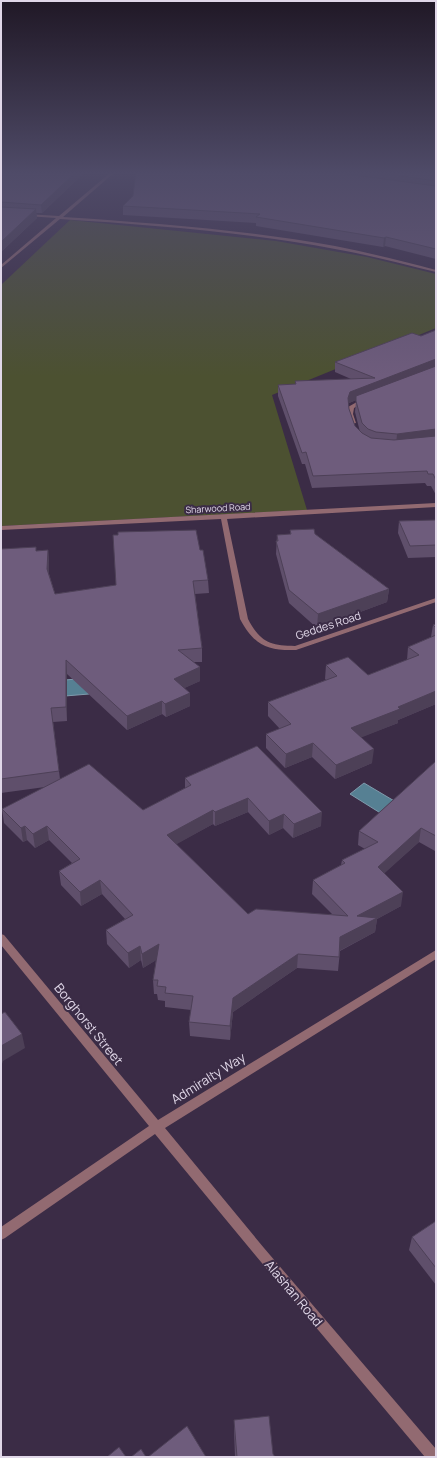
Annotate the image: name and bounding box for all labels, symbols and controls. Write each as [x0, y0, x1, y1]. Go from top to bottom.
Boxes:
street label: Sharwood Road [185, 500, 251, 516]
street label: Geddes Road [293, 607, 363, 643]
street label: Borghorst Street [50, 979, 128, 1069]
street label: Admiralty Way [167, 1048, 249, 1108]
street label: Alashan Road [261, 1256, 327, 1330]

